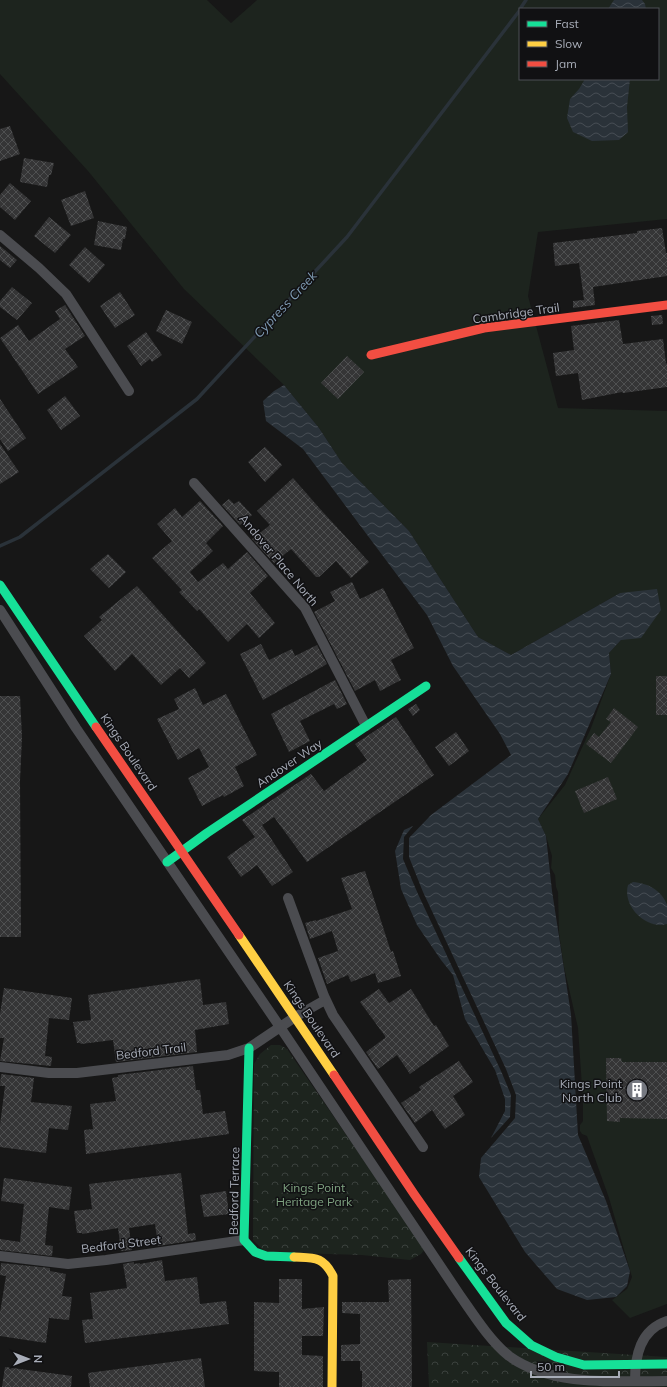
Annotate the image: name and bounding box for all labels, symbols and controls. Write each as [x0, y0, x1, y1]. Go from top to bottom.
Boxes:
legend [519, 8, 659, 80]
text: Fast [555, 16, 579, 31]
text: Slow [555, 36, 583, 51]
text: Jam [555, 56, 577, 71]
water label: Cypress Creek [250, 267, 320, 341]
street label: Cambridge Trail [471, 299, 561, 327]
street label: Andover Place North [236, 511, 322, 609]
street label: Kings Boulevard [98, 710, 160, 794]
street label: Andover Way [253, 735, 325, 791]
street label: Kings Boulevard [281, 977, 343, 1061]
street label: Bedford Trail [115, 1039, 187, 1063]
place label: Kings Point North Club [560, 1076, 622, 1105]
building icon: Kings Point North Club [624, 1077, 650, 1103]
street label: Bedford Terrace [226, 1147, 242, 1235]
park label: Kings Point Heritage Park [276, 1180, 353, 1209]
street label: Bedford Street [80, 1232, 162, 1256]
street label: Kings Boulevard [462, 1244, 530, 1324]
north arrow [8, 1339, 48, 1379]
scale bar [531, 1353, 619, 1379]
text: N [31, 1355, 45, 1363]
text: 50 m [537, 1359, 565, 1374]

